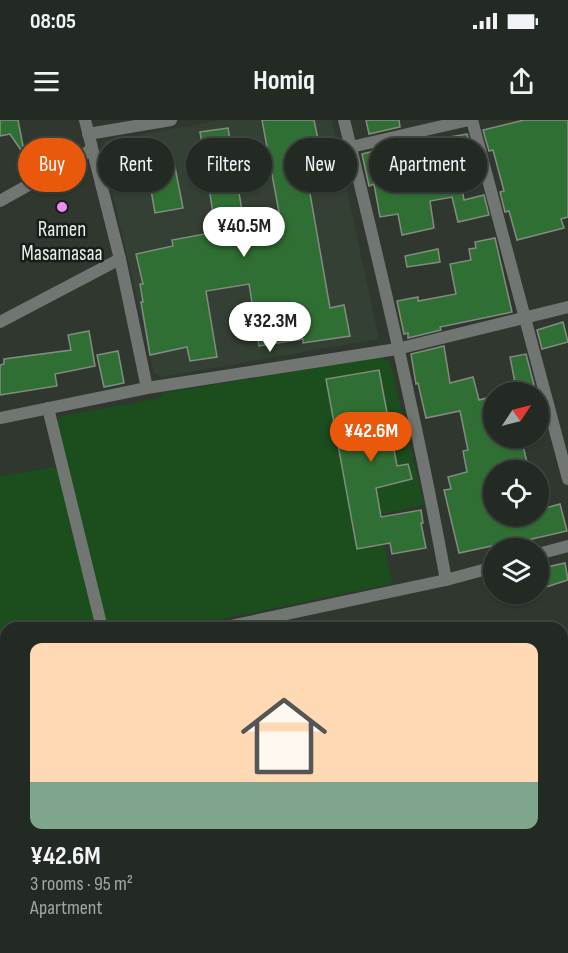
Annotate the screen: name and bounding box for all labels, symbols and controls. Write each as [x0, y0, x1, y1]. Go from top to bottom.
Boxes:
text: 08:05 [30, 8, 76, 35]
icon: menu [30, 65, 63, 98]
text: Homiq [253, 65, 315, 97]
icon: share [505, 65, 538, 98]
chip: Buy [18, 138, 86, 192]
chip: Rent [98, 138, 174, 192]
chip: Filters [186, 138, 272, 192]
chip: New [284, 138, 357, 192]
chip: Apartment [369, 138, 487, 192]
marker: Ramen Masamasaa [55, 200, 69, 214]
pin: ¥40.5M [195, 207, 293, 258]
text: ¥40.5M [217, 214, 271, 238]
place label: Ramen Masamasaa [21, 217, 103, 266]
pin: ¥32.3M [221, 302, 319, 353]
text: ¥32.3M [243, 309, 297, 333]
north arrow [483, 382, 549, 448]
map controls [483, 382, 549, 604]
pin: ¥42.6M [322, 412, 420, 463]
text: ¥42.6M [344, 419, 398, 443]
button: locate [483, 460, 549, 526]
button: layers [483, 538, 549, 604]
icon: home [230, 682, 338, 790]
text: ¥42.6M [30, 841, 101, 872]
text: 3 rooms · 95 m² [30, 872, 133, 896]
text: Apartment [30, 896, 103, 920]

